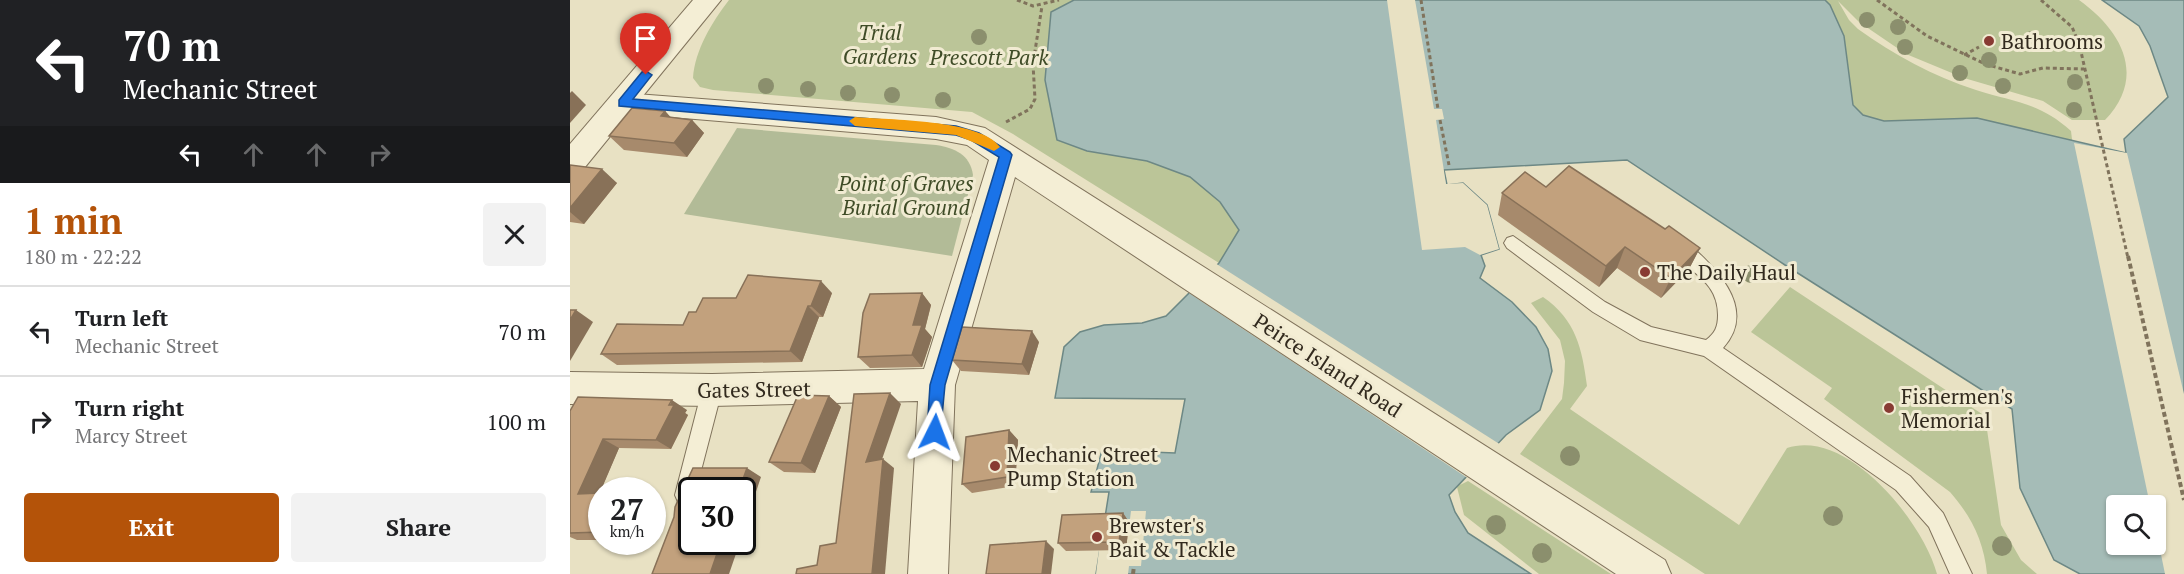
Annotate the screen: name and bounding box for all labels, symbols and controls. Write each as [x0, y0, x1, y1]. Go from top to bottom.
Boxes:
pin [620, 13, 671, 75]
text: 70 m [123, 17, 221, 73]
park label: Trial Gardens [843, 18, 918, 70]
icon: arrive [629, 22, 662, 55]
icon: left [24, 24, 102, 102]
place label: Bathrooms [2001, 27, 2103, 55]
marker: Bathrooms [1982, 34, 1996, 48]
park label: Prescott Park [928, 43, 1049, 71]
text: Mechanic Street [123, 71, 317, 107]
icon: left [174, 138, 207, 171]
icon: ahead [237, 138, 270, 171]
icon: ahead [300, 138, 333, 171]
icon: right [363, 138, 396, 171]
park label: Point of Graves Burial Ground [837, 169, 974, 221]
text: 1 min [24, 197, 122, 244]
button: close [483, 203, 546, 266]
text: 180 m · 22:22 [24, 243, 142, 270]
place label: The Daily Haul [1657, 258, 1796, 286]
marker: The Daily Haul [1638, 265, 1652, 279]
text: Turn left [75, 303, 168, 332]
street label: Peirce Island Road [1248, 307, 1408, 424]
icon: left [24, 315, 57, 348]
text: 70 m [498, 317, 546, 346]
text: Mechanic Street [75, 332, 219, 359]
street label: Gates Street [697, 374, 811, 404]
place label: Fishermen's Memorial [1901, 382, 2013, 434]
text: Turn right [75, 393, 184, 422]
position arrow [903, 400, 967, 464]
marker: Fishermen's Memorial [1882, 401, 1896, 415]
icon: right [24, 405, 57, 438]
text: 100 m [486, 407, 546, 436]
text: Marcy Street [75, 422, 188, 449]
place label: Mechanic Street Pump Station [1007, 440, 1158, 492]
marker: Mechanic Street Pump Station [988, 459, 1002, 473]
speed limit sign: 30 [678, 477, 756, 555]
text: 27 [610, 489, 644, 529]
button: Exit [24, 493, 279, 562]
button: Share [291, 493, 546, 562]
map controls [2106, 495, 2166, 555]
button: search [2106, 495, 2166, 555]
place label: Brewster's Bait & Tackle [1109, 511, 1236, 563]
text: km/h [610, 521, 644, 541]
marker: Brewster's Bait & Tackle [1090, 530, 1104, 544]

